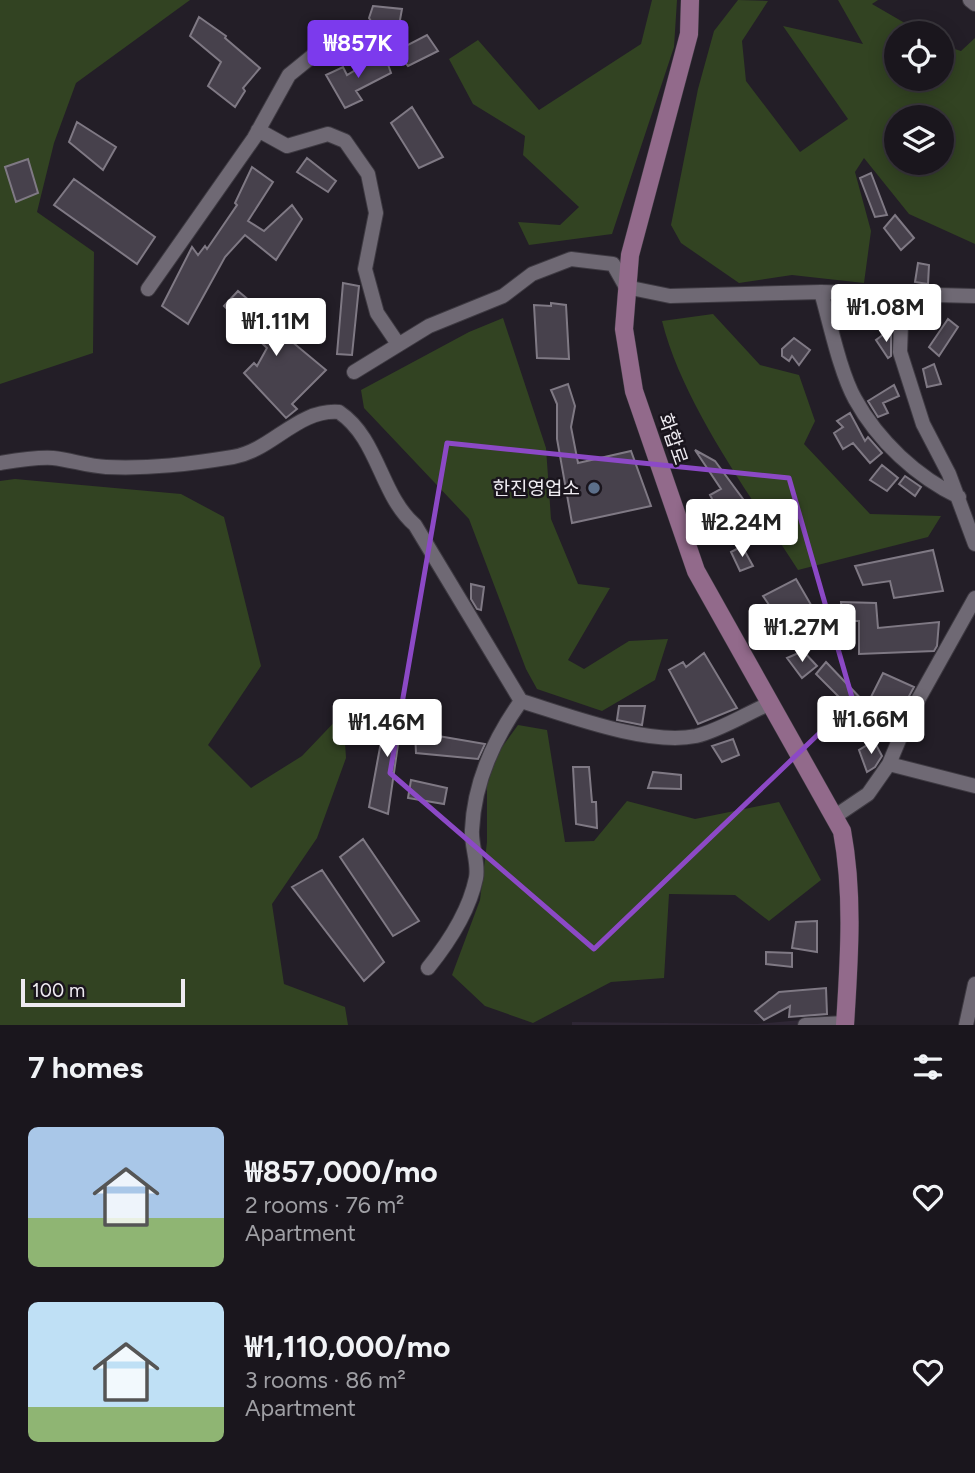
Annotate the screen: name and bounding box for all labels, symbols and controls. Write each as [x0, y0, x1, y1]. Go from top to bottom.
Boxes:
pin: ₩857K [309, 20, 407, 80]
map controls [884, 21, 954, 175]
button: locate [884, 21, 954, 91]
text: ₩857K [323, 29, 393, 57]
button: layers [884, 105, 954, 175]
pin: ₩1.08M [829, 284, 943, 344]
text: ₩1.08M [847, 293, 925, 321]
pin: ₩1.11M [219, 298, 333, 358]
text: ₩1.11M [242, 307, 310, 335]
street label: 화합로 [654, 410, 692, 468]
place label: 한진영업소 [493, 477, 580, 500]
marker: 한진영업소 [586, 480, 602, 496]
pin: ₩2.24M [685, 500, 799, 559]
text: ₩2.24M [702, 508, 782, 536]
pin: ₩1.27M [745, 604, 859, 664]
text: ₩1.27M [765, 613, 839, 641]
pin: ₩1.66M [814, 696, 928, 756]
pin: ₩1.46M [330, 700, 444, 759]
text: ₩1.66M [833, 705, 909, 733]
text: ₩1.46M [349, 708, 425, 736]
scale bar [21, 976, 186, 1008]
text: 100 m [32, 979, 85, 1002]
icon: filters [909, 1048, 947, 1086]
text: 7 homes [28, 1049, 143, 1086]
text: ₩857,000/mo [245, 1153, 438, 1190]
icon: home [84, 1155, 168, 1239]
icon: heart [909, 1178, 947, 1216]
text: 2 rooms · 76 m² [245, 1191, 404, 1219]
text: Apartment [245, 1219, 356, 1247]
text: ₩1,110,000/mo [245, 1328, 450, 1365]
icon: home [84, 1330, 168, 1414]
icon: heart [909, 1353, 947, 1391]
text: 3 rooms · 86 m² [245, 1366, 406, 1394]
text: Apartment [245, 1394, 356, 1422]

